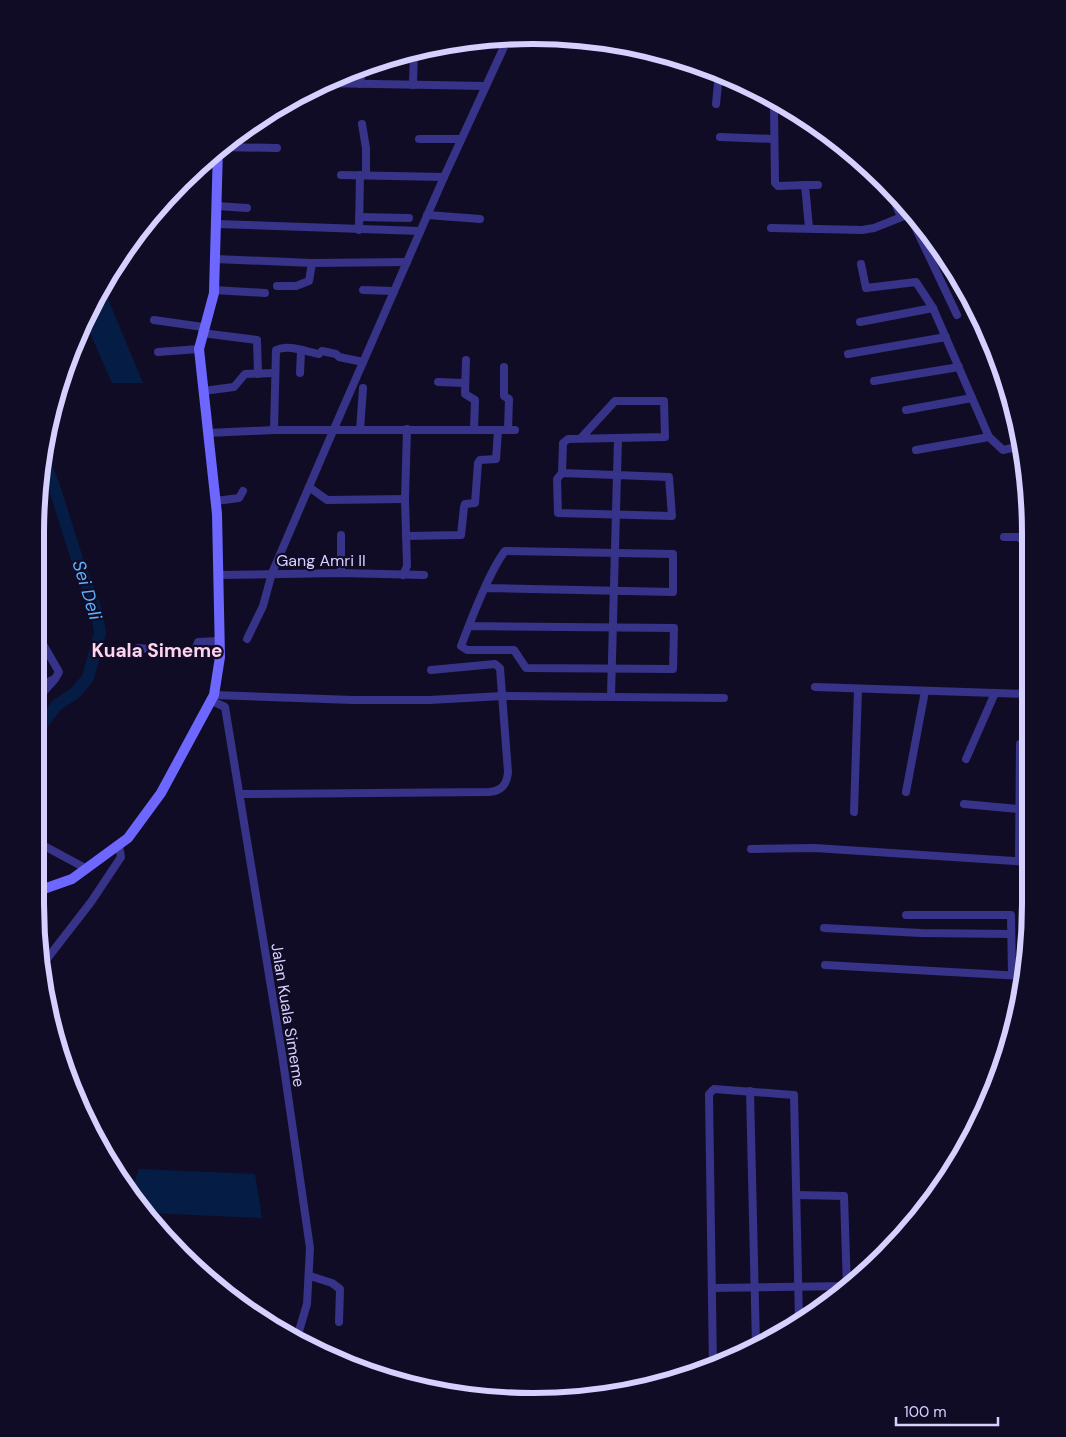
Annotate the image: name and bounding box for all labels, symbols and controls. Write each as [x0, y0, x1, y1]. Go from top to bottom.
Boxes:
street label: Gang Amri II [276, 550, 366, 571]
water label: Sei Deli [67, 557, 108, 623]
district label: Kuala Simeme [91, 638, 223, 663]
street label: Jalan Kuala Simeme [266, 941, 310, 1089]
scale bar [896, 1394, 998, 1426]
text: 100 m [904, 1402, 947, 1422]

